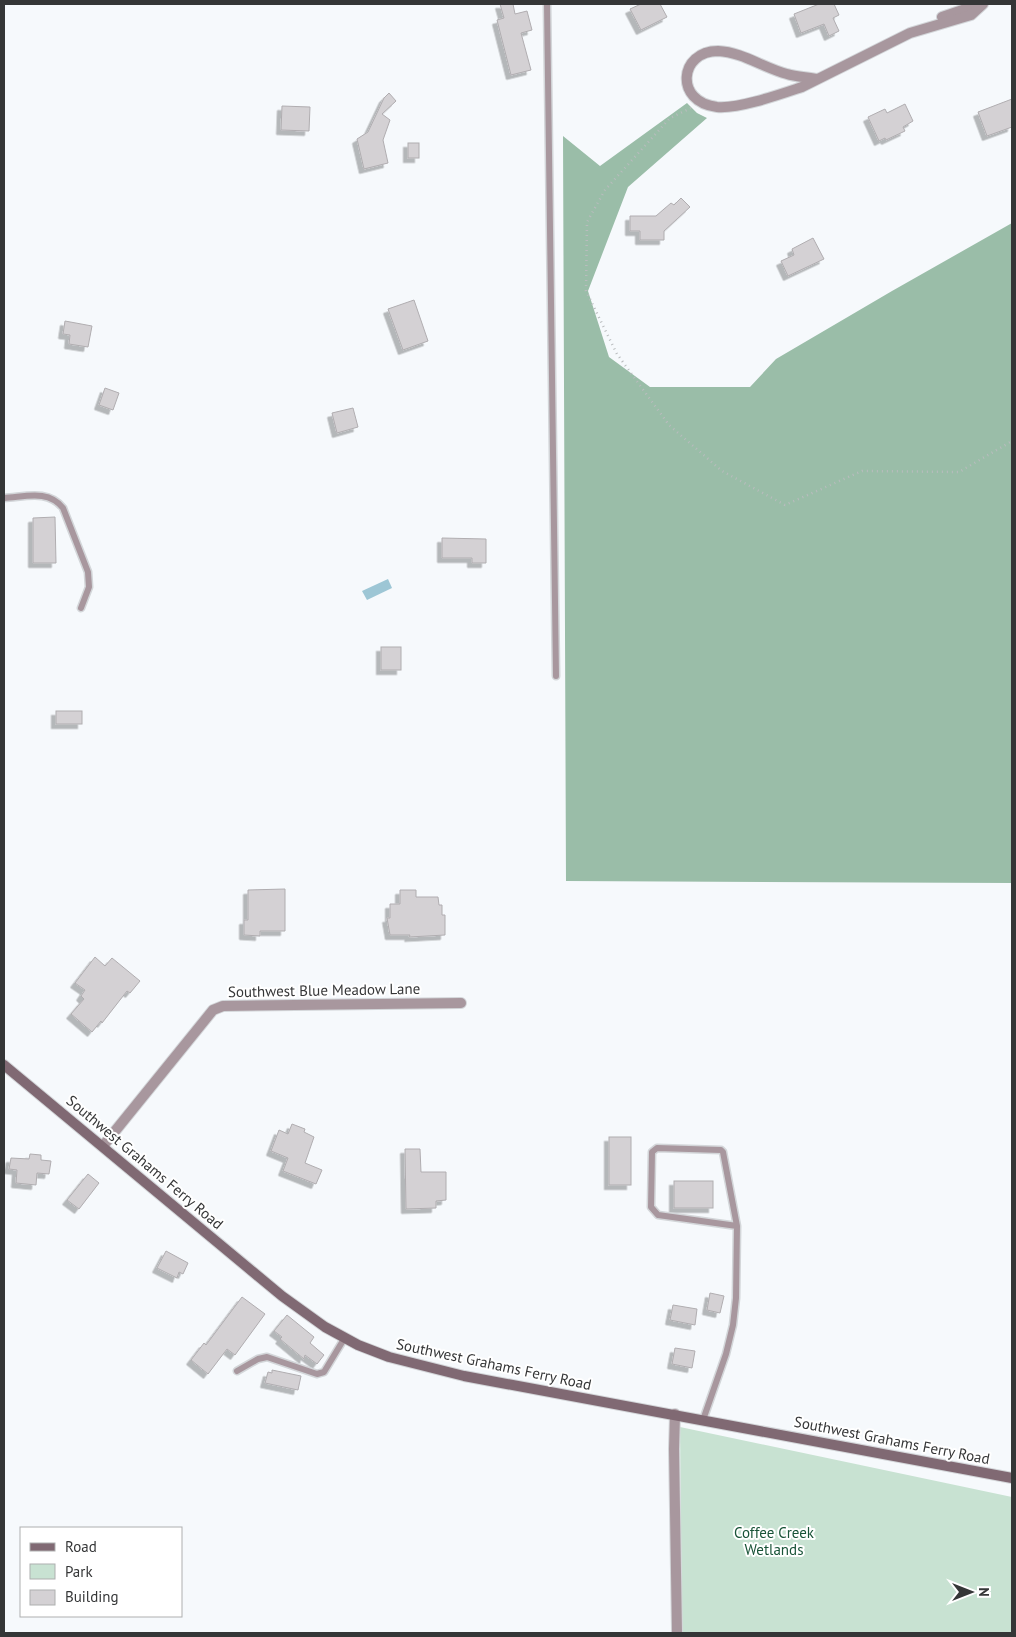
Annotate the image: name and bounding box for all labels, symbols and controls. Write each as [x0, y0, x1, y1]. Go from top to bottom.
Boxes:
street label: Southwest Blue Meadow Lane [228, 979, 420, 1001]
street label: Southwest Grahams Ferry Road [63, 1091, 227, 1233]
street label: Southwest Grahams Ferry Road [395, 1334, 593, 1394]
street label: Southwest Grahams Ferry Road [793, 1412, 991, 1468]
park label: Coffee Creek Wetlands [734, 1523, 815, 1559]
legend [20, 1527, 182, 1617]
text: Road [65, 1537, 97, 1556]
text: Park [65, 1562, 93, 1581]
north arrow [946, 1567, 996, 1617]
text: Building [65, 1587, 119, 1606]
text: N [975, 1587, 993, 1597]

